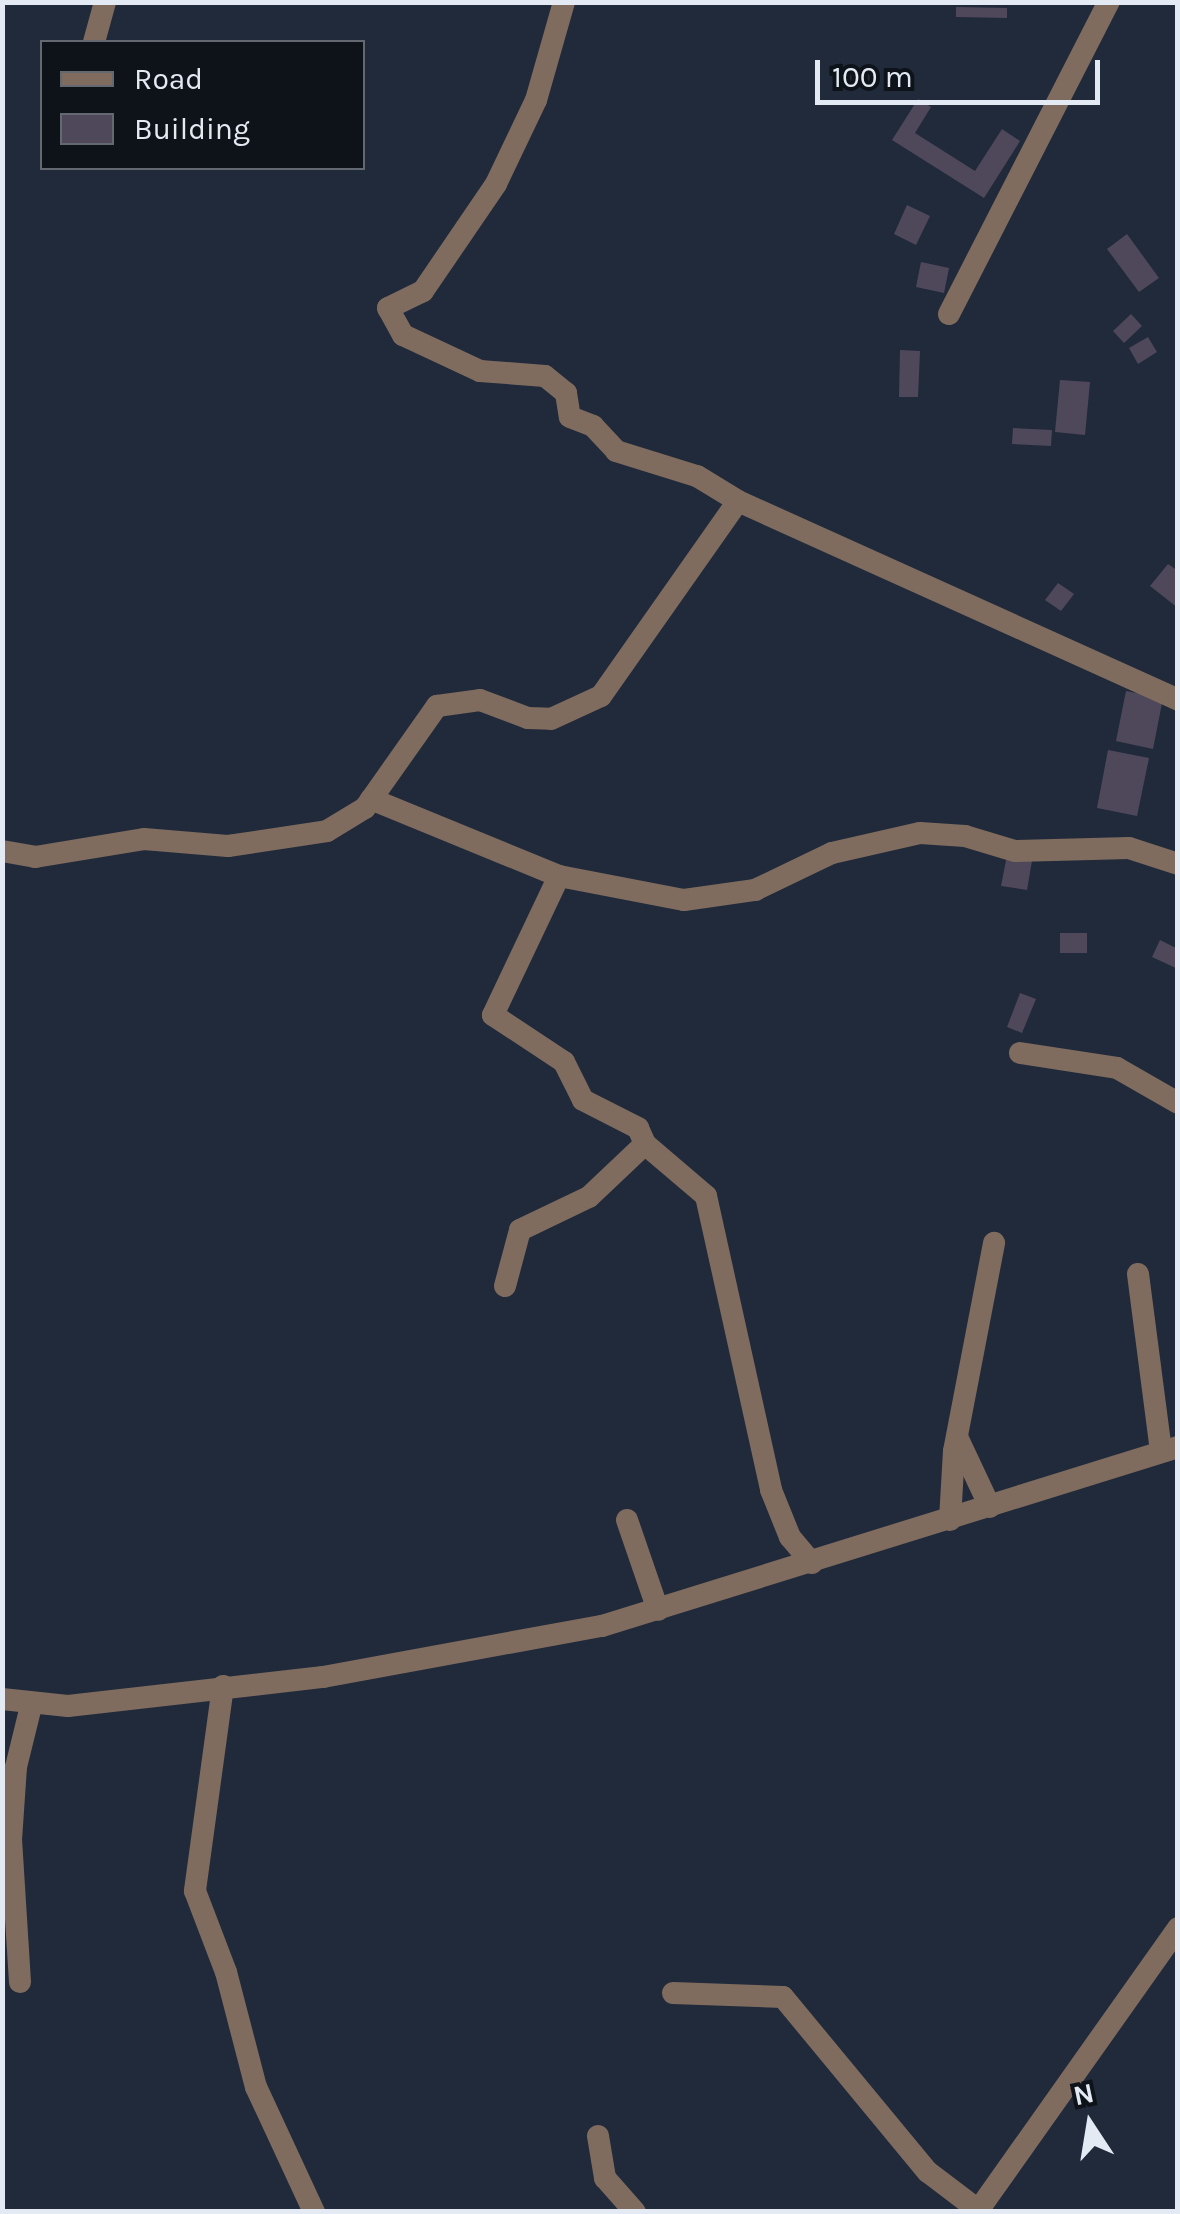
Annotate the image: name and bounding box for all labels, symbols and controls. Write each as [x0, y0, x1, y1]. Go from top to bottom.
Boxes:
legend [40, 40, 365, 170]
scale bar [820, 40, 1105, 102]
text: 100 m [832, 59, 913, 95]
text: Road [134, 61, 203, 97]
text: Building [134, 111, 250, 147]
north arrow [1040, 2074, 1140, 2174]
text: N [1070, 2076, 1097, 2112]

